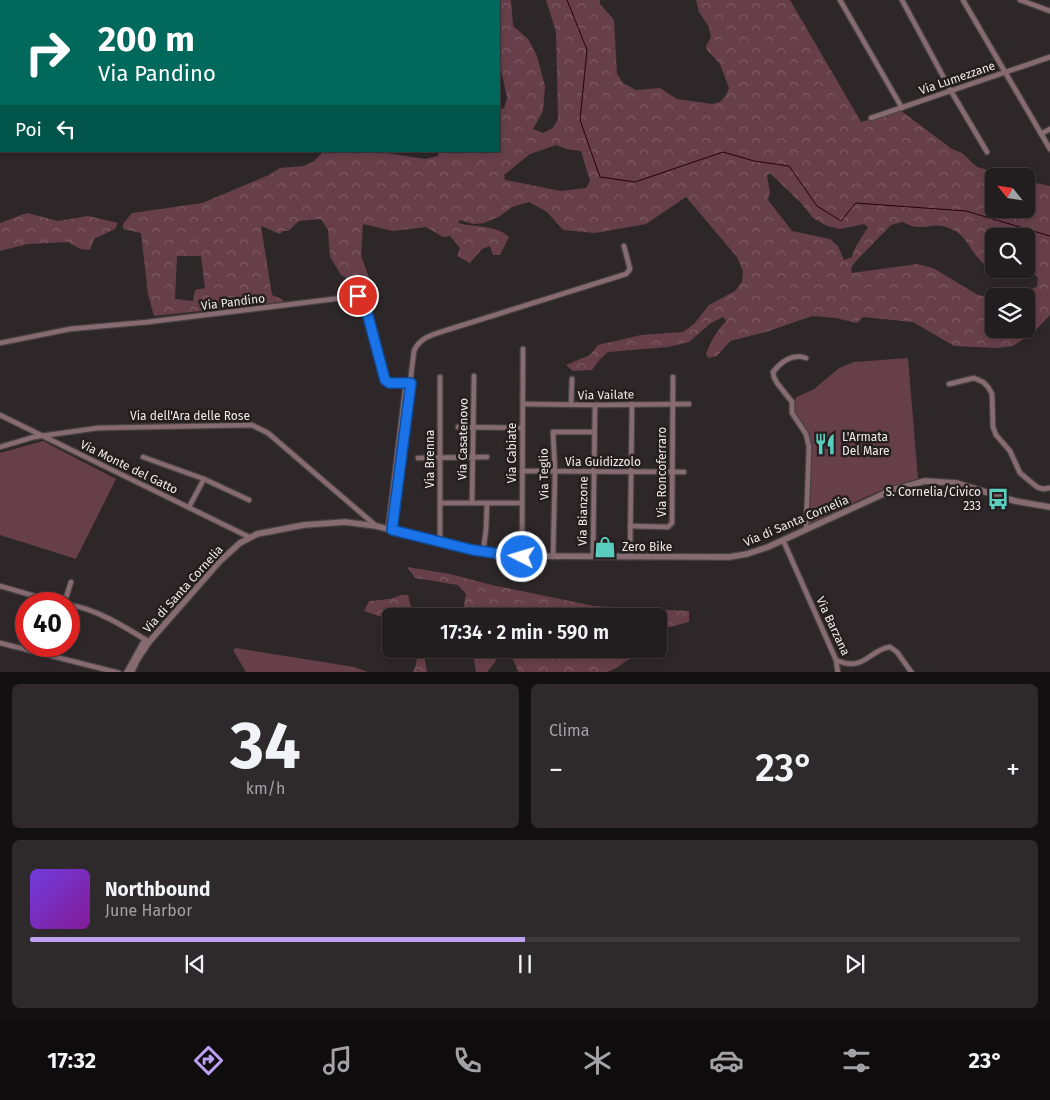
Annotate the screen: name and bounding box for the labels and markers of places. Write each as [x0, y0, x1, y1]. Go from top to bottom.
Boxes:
pin [337, 275, 379, 317]
place label: L'Armata Del Mare [842, 430, 890, 458]
restaurant icon: L'Armata Del Mare [812, 431, 838, 457]
place label: S. Cornelia/Civico 233 [885, 485, 981, 513]
bus stop icon: S. Cornelia/Civico 233 [985, 486, 1011, 512]
shop icon: Zero Bike [592, 534, 618, 560]
place label: Zero Bike [622, 540, 672, 554]

